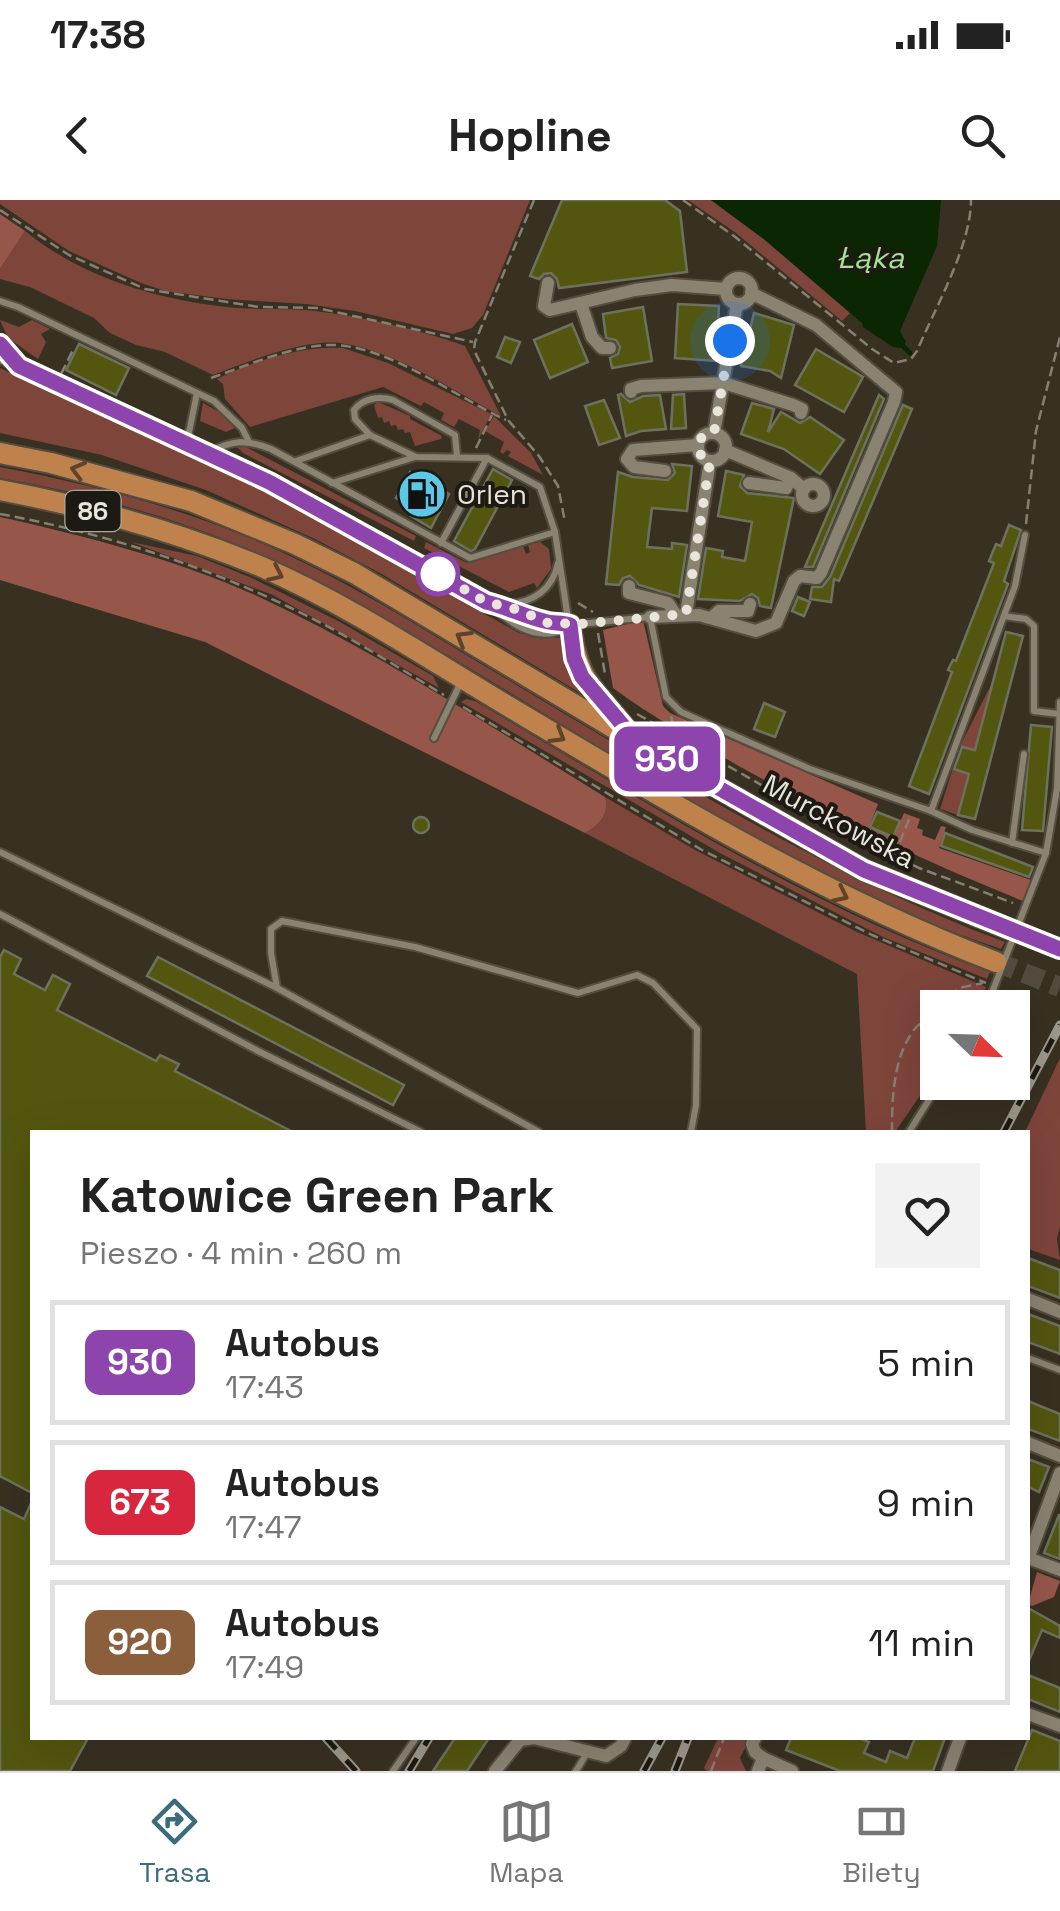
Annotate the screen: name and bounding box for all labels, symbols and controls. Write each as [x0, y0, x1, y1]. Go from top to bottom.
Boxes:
text: 17:38 [50, 11, 145, 59]
text: Hopline [448, 107, 612, 164]
icon: back [50, 108, 105, 163]
icon: search [955, 108, 1010, 163]
water label: Łąka [836, 238, 905, 277]
your location [705, 316, 755, 366]
one-way arrow [70, 460, 88, 481]
fuel station icon: Orlen [396, 468, 448, 520]
place label: Orlen [457, 476, 527, 512]
road number: 86 [66, 491, 120, 531]
unlabelled marker [417, 553, 459, 595]
one-way arrow [266, 562, 284, 582]
one-way arrow [456, 631, 474, 650]
one-way arrow [547, 724, 565, 743]
line badge: 930 [610, 726, 724, 792]
text: 930 [634, 737, 700, 781]
street label: Murckowska [757, 766, 921, 876]
one-way arrow [831, 883, 849, 903]
north arrow [920, 990, 1030, 1100]
map controls [920, 990, 1030, 1100]
button: heart [875, 1163, 980, 1268]
text: Katowice Green Park [80, 1165, 554, 1226]
text: Pieszo · 4 min · 260 m [80, 1233, 402, 1273]
text: Autobus [225, 1319, 380, 1367]
text: 5 min [877, 1339, 975, 1387]
text: 930 [107, 1340, 173, 1384]
text: 17:43 [225, 1367, 304, 1407]
text: Autobus [225, 1459, 380, 1507]
text: 9 min [877, 1479, 975, 1527]
text: 673 [109, 1480, 171, 1524]
text: 17:47 [225, 1507, 302, 1547]
text: Autobus [225, 1599, 380, 1647]
text: 11 min [868, 1619, 975, 1667]
text: 920 [107, 1620, 173, 1664]
text: 17:49 [225, 1647, 304, 1687]
tab: Trasa [139, 1794, 211, 1890]
tab: Mapa [489, 1794, 564, 1890]
tab: Bilety [842, 1794, 921, 1890]

